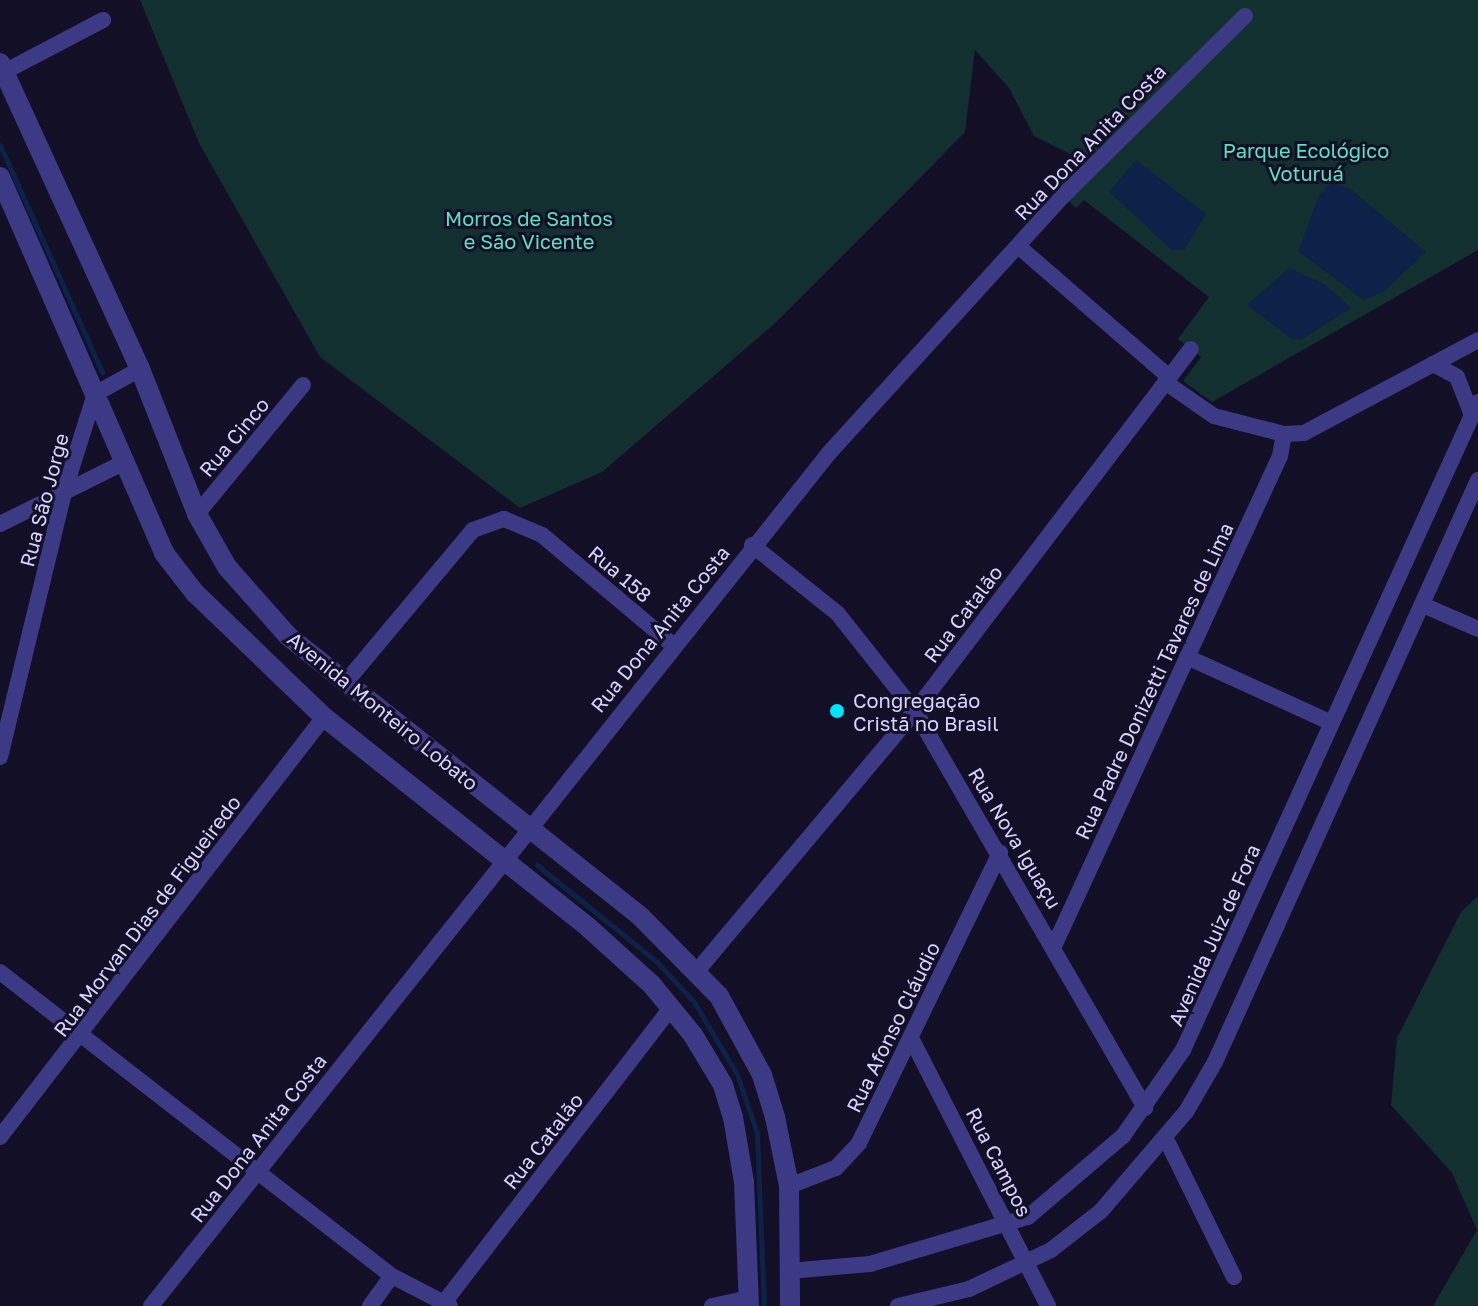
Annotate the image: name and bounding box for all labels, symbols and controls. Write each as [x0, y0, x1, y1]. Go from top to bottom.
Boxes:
street label: Rua Dona Anita Costa [1009, 59, 1171, 225]
park label: Parque Ecológico Voturuá [1223, 138, 1389, 185]
park label: Morros de Santos e São Vicente [445, 207, 613, 254]
street label: Rua Cinco [194, 393, 274, 481]
street label: Rua São Jorge [15, 431, 73, 569]
street label: Rua Padre Donizetti Tavares de Lima [1070, 519, 1238, 843]
street label: Rua 158 [584, 541, 656, 607]
street label: Rua Dona Anita Costa [586, 541, 734, 717]
street label: Rua Catalão [919, 561, 1007, 667]
street label: Avenida Monteiro Lobato [283, 627, 483, 795]
place label: Congregação Cristã no Brasil [853, 688, 999, 735]
marker: Congregação Cristã no Brasil [828, 702, 846, 720]
street label: Rua Nova Iguaçu [963, 763, 1067, 913]
street label: Rua Morvan Dias de Figueiredo [48, 791, 246, 1041]
street label: Avenida Juiz de Fora [1163, 841, 1265, 1029]
street label: Rua Afonso Cláudio [841, 938, 945, 1116]
street label: Rua Dona Anita Costa [185, 1049, 331, 1227]
street label: Rua Catalão [498, 1088, 588, 1194]
street label: Rua Campos [961, 1103, 1037, 1221]

